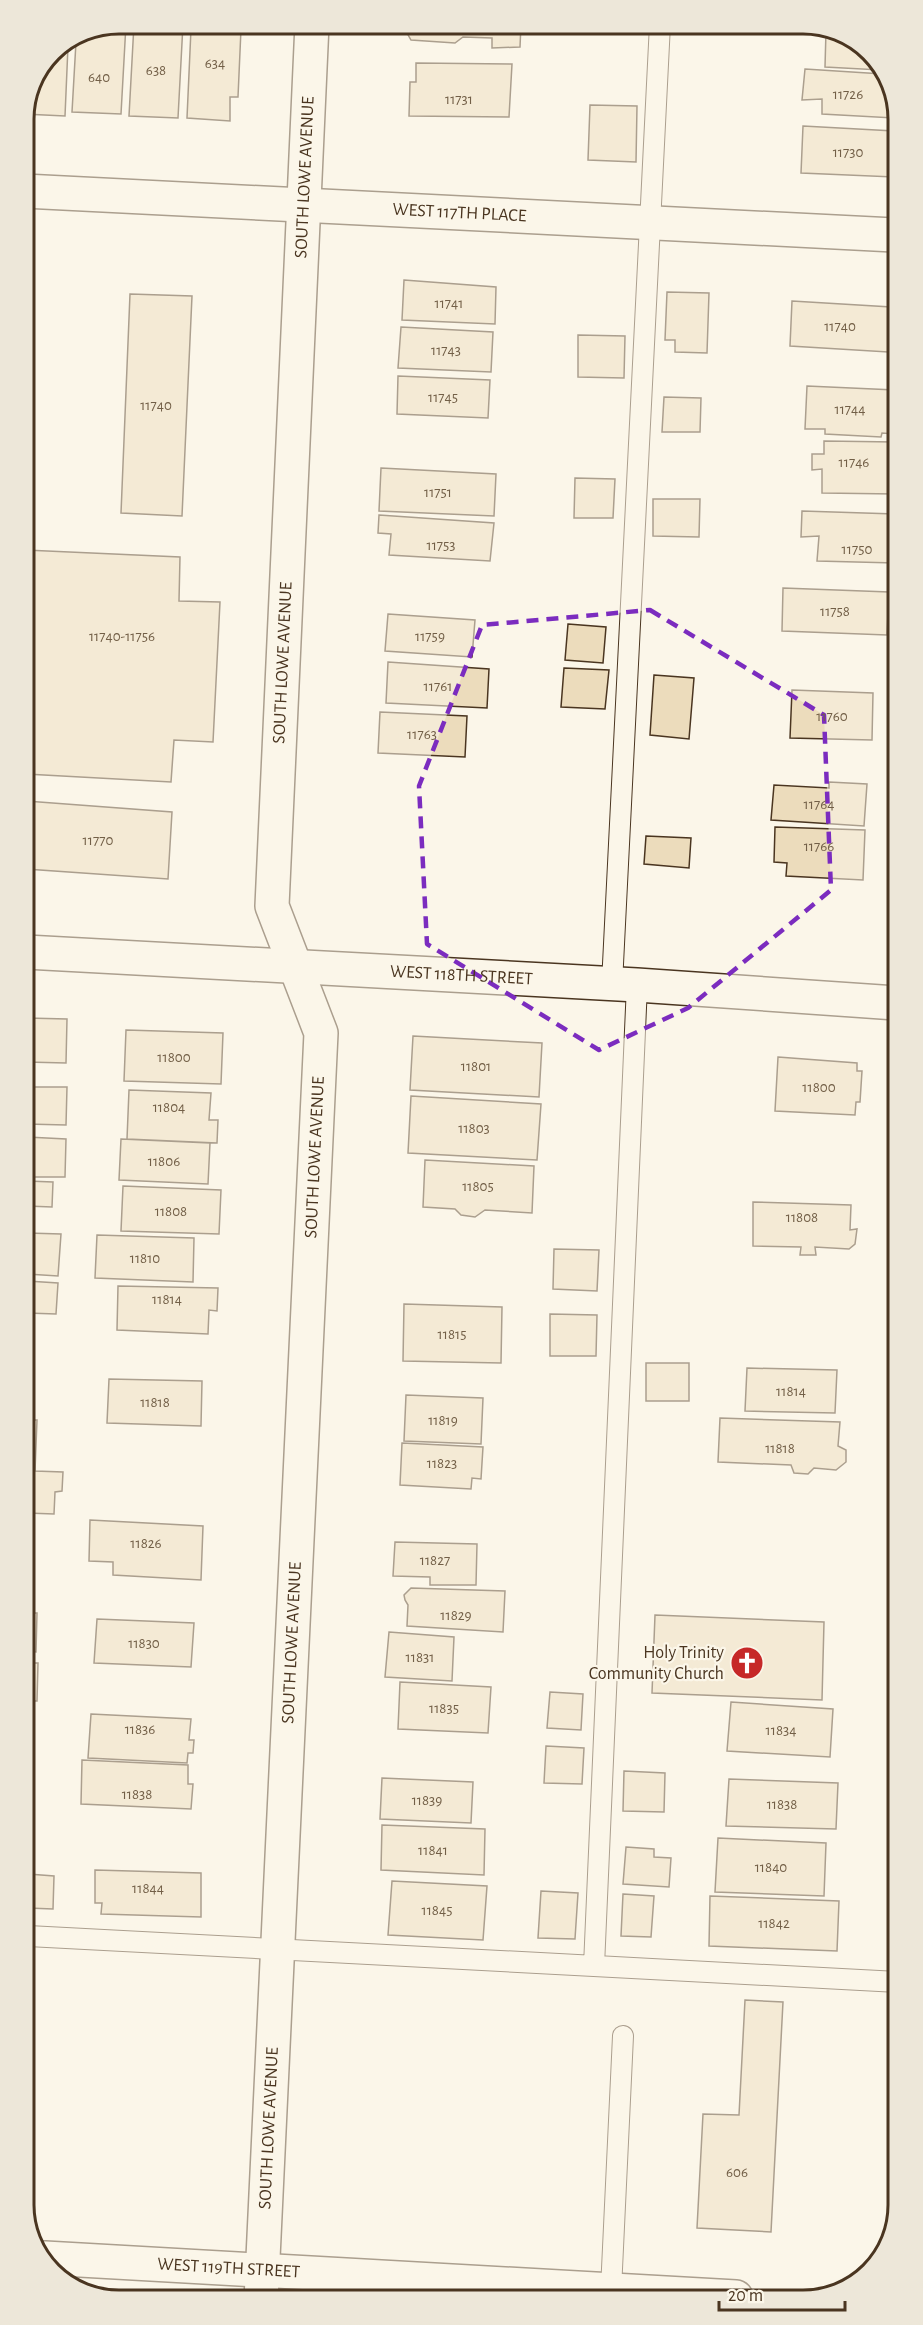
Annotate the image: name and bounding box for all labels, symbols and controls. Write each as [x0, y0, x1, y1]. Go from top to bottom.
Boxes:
house number: 634 [205, 56, 225, 71]
house number: 638 [146, 63, 166, 78]
house number: 640 [88, 70, 110, 85]
house number: 11726 [833, 87, 863, 102]
house number: 11731 [445, 92, 473, 107]
street label: SOUTH LOWE AVENUE [292, 96, 318, 259]
house number: 11730 [833, 145, 863, 160]
street label: WEST 117TH PLACE [392, 201, 527, 225]
house number: 11741 [435, 296, 463, 311]
house number: 11740 [824, 319, 856, 334]
house number: 11743 [431, 343, 461, 358]
house number: 11745 [428, 390, 458, 405]
house number: 11740 [140, 398, 172, 413]
house number: 11744 [834, 402, 866, 417]
house number: 11746 [839, 455, 869, 470]
house number: 11751 [424, 485, 452, 500]
house number: 11753 [426, 538, 456, 553]
house number: 11750 [842, 542, 872, 557]
street label: SOUTH LOWE AVENUE [270, 581, 296, 744]
house number: 11758 [820, 604, 850, 619]
house number: 11740-11756 [89, 629, 155, 644]
house number: 11759 [415, 629, 445, 644]
house number: 11761 [424, 679, 452, 694]
house number: 11760 [816, 709, 848, 724]
house number: 11763 [407, 727, 437, 742]
house number: 11764 [804, 797, 834, 812]
house number: 11770 [83, 833, 113, 848]
house number: 11766 [804, 839, 834, 854]
street label: WEST 118TH STREET [389, 963, 533, 988]
house number: 11800 [157, 1050, 191, 1065]
house number: 11801 [461, 1059, 491, 1074]
street label: SOUTH LOWE AVENUE [302, 1076, 328, 1239]
house number: 11800 [802, 1080, 836, 1095]
house number: 11804 [153, 1100, 185, 1115]
house number: 11803 [458, 1121, 490, 1136]
house number: 11806 [148, 1154, 180, 1169]
house number: 11805 [462, 1179, 494, 1194]
house number: 11808 [155, 1204, 187, 1219]
house number: 11808 [786, 1210, 818, 1225]
house number: 11810 [130, 1251, 160, 1266]
house number: 11814 [152, 1292, 182, 1307]
house number: 11815 [438, 1327, 466, 1342]
house number: 11814 [776, 1384, 806, 1399]
house number: 11818 [140, 1395, 170, 1410]
house number: 11819 [428, 1413, 458, 1428]
house number: 11818 [765, 1441, 795, 1456]
house number: 11823 [427, 1456, 457, 1471]
house number: 11826 [130, 1536, 162, 1551]
house number: 11827 [420, 1553, 450, 1568]
street label: SOUTH LOWE AVENUE [279, 1561, 305, 1724]
house number: 11829 [440, 1608, 472, 1623]
house number: 11830 [128, 1636, 160, 1651]
place label: Holy Trinity Community Church [589, 1644, 724, 1683]
church icon: Holy Trinity Community Church [729, 1645, 765, 1681]
house number: 11831 [406, 1650, 434, 1665]
house number: 11835 [429, 1701, 459, 1716]
house number: 11836 [125, 1722, 155, 1737]
house number: 11834 [766, 1723, 796, 1738]
house number: 11838 [122, 1787, 152, 1802]
house number: 11839 [412, 1793, 442, 1808]
house number: 11838 [767, 1797, 797, 1812]
house number: 11841 [418, 1843, 448, 1858]
house number: 11840 [755, 1860, 787, 1875]
house number: 11844 [132, 1881, 164, 1896]
house number: 11845 [422, 1903, 452, 1918]
house number: 11842 [758, 1916, 790, 1931]
street label: SOUTH LOWE AVENUE [256, 2046, 282, 2210]
house number: 606 [726, 2165, 748, 2180]
street label: WEST 119TH STREET [157, 2255, 301, 2281]
scale bar [719, 2274, 845, 2312]
text: 20 m [728, 2287, 763, 2305]

